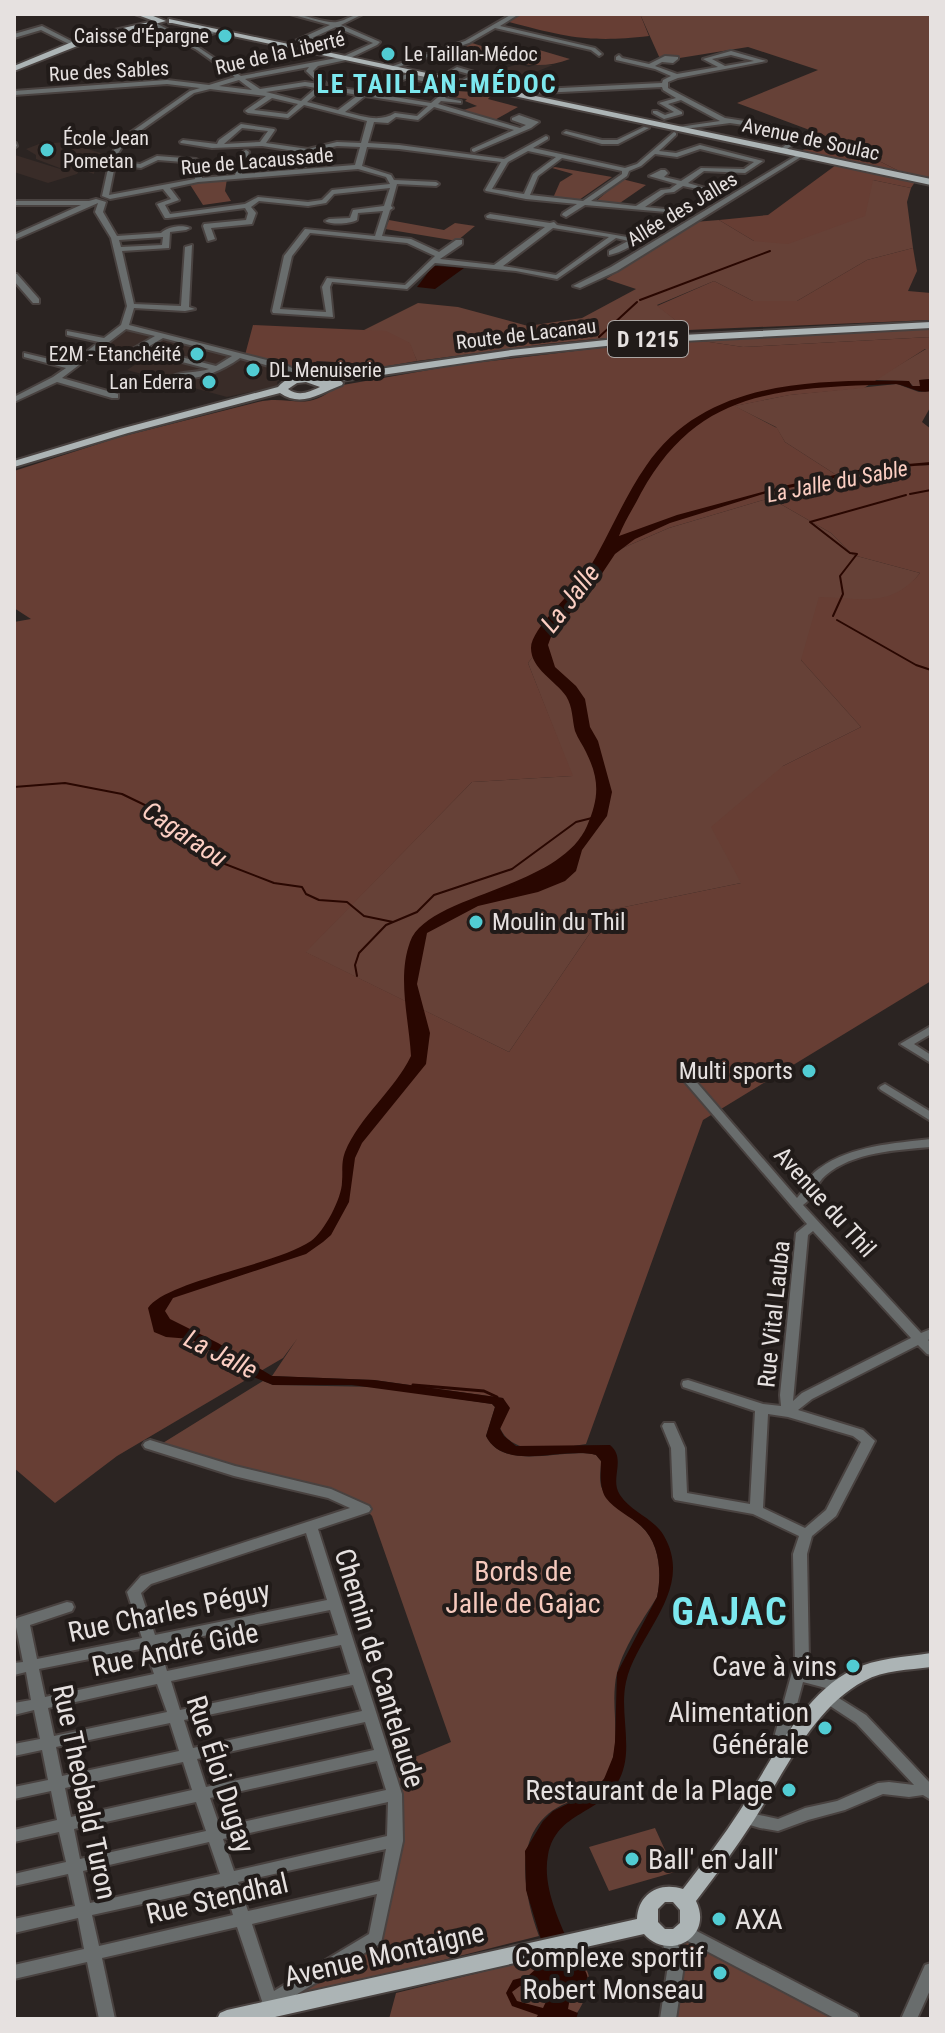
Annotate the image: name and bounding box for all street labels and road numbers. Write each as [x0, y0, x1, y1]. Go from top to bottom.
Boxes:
street label: Rue de la Liberté [213, 26, 347, 80]
street label: Rue des Sables [48, 56, 170, 86]
street label: Avenue de Soulac [740, 113, 882, 165]
street label: Rue de Lacaussade [180, 142, 334, 180]
street label: Allée des Jalles [623, 167, 741, 251]
street label: Route de Lacanau [455, 314, 597, 354]
road number: D 1215 [608, 321, 688, 357]
street label: Avenue du Thil [768, 1141, 882, 1263]
street label: Rue Vital Lauba [752, 1239, 796, 1389]
street label: Chemin de Cantelaude [327, 1545, 432, 1792]
street label: Rue Charles Péguy [65, 1574, 273, 1649]
street label: Rue André Gide [89, 1616, 261, 1683]
street label: Rue Theobald Turon [46, 1682, 123, 1903]
street label: Rue Éloi Dugay [180, 1691, 262, 1857]
street label: Rue Stendhal [143, 1866, 291, 1931]
street label: Avenue Montaigne [281, 1915, 487, 1994]

